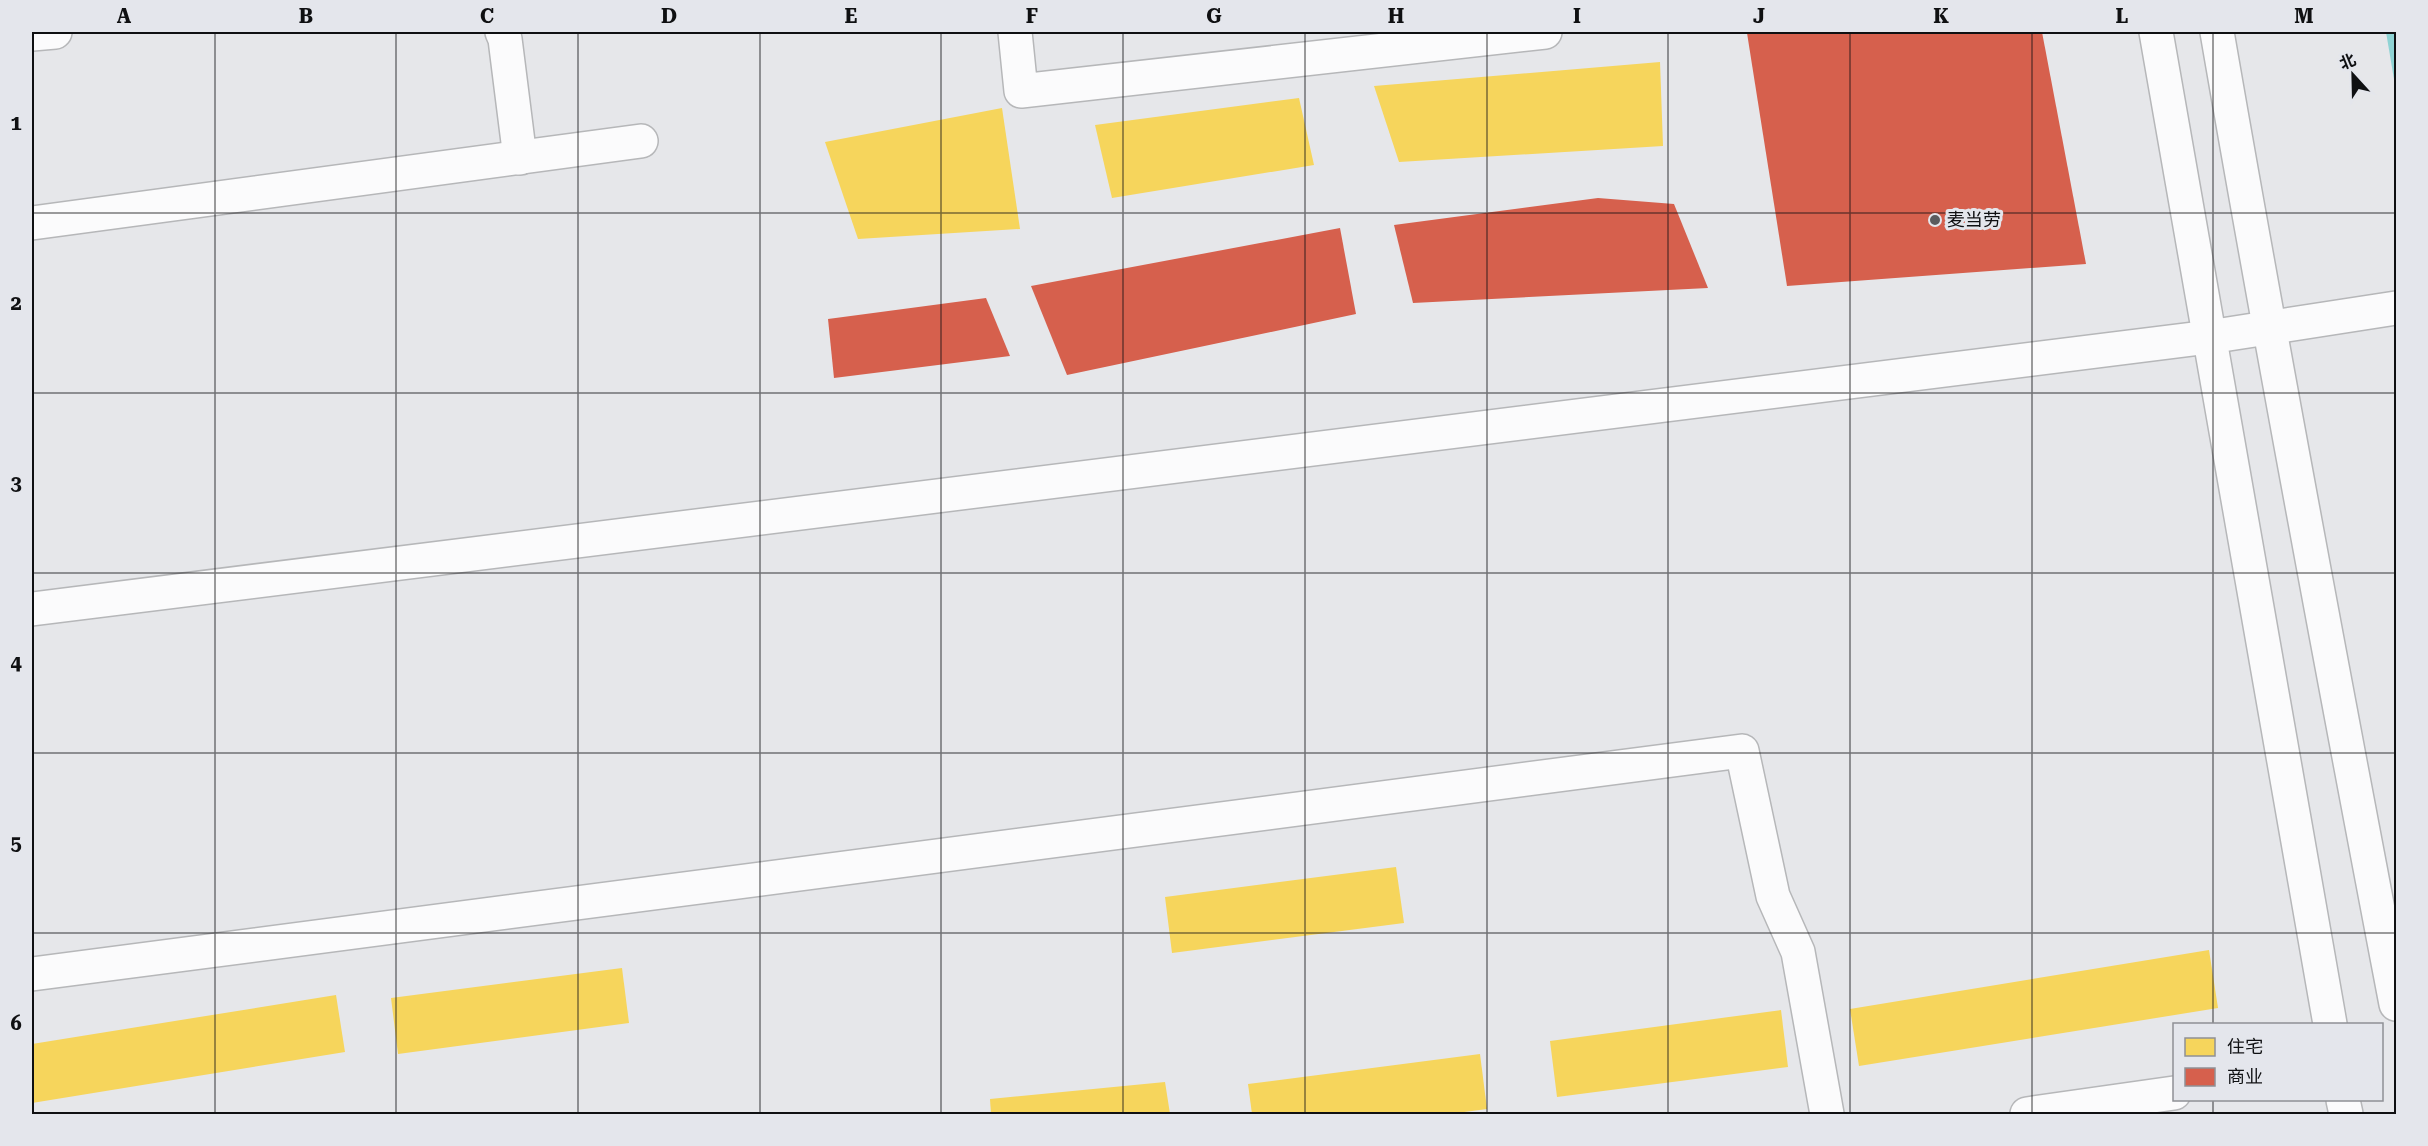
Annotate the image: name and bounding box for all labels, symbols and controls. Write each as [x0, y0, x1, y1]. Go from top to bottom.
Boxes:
text: A [117, 4, 132, 28]
text: B [299, 4, 313, 28]
text: C [480, 4, 494, 28]
text: D [661, 4, 677, 28]
text: E [845, 4, 858, 28]
text: F [1026, 4, 1038, 28]
text: G [1206, 4, 1222, 28]
text: H [1388, 4, 1404, 28]
text: I [1573, 4, 1581, 28]
text: J [1753, 4, 1765, 28]
text: K [1933, 4, 1949, 28]
text: L [2116, 4, 2129, 28]
text: M [2294, 4, 2314, 28]
north arrow [2323, 45, 2383, 105]
text: 北 [2337, 50, 2359, 73]
text: 1 [10, 111, 22, 135]
place label: 麦当劳 [1947, 209, 2001, 230]
marker: 麦当劳 [1928, 213, 1942, 227]
text: 2 [10, 291, 22, 315]
text: 3 [10, 471, 22, 495]
text: 4 [10, 651, 22, 675]
text: 5 [10, 831, 22, 855]
text: 6 [10, 1011, 22, 1035]
legend [2173, 1023, 2383, 1101]
text: 住宅 [2227, 1036, 2263, 1057]
text: 商业 [2227, 1066, 2263, 1087]

